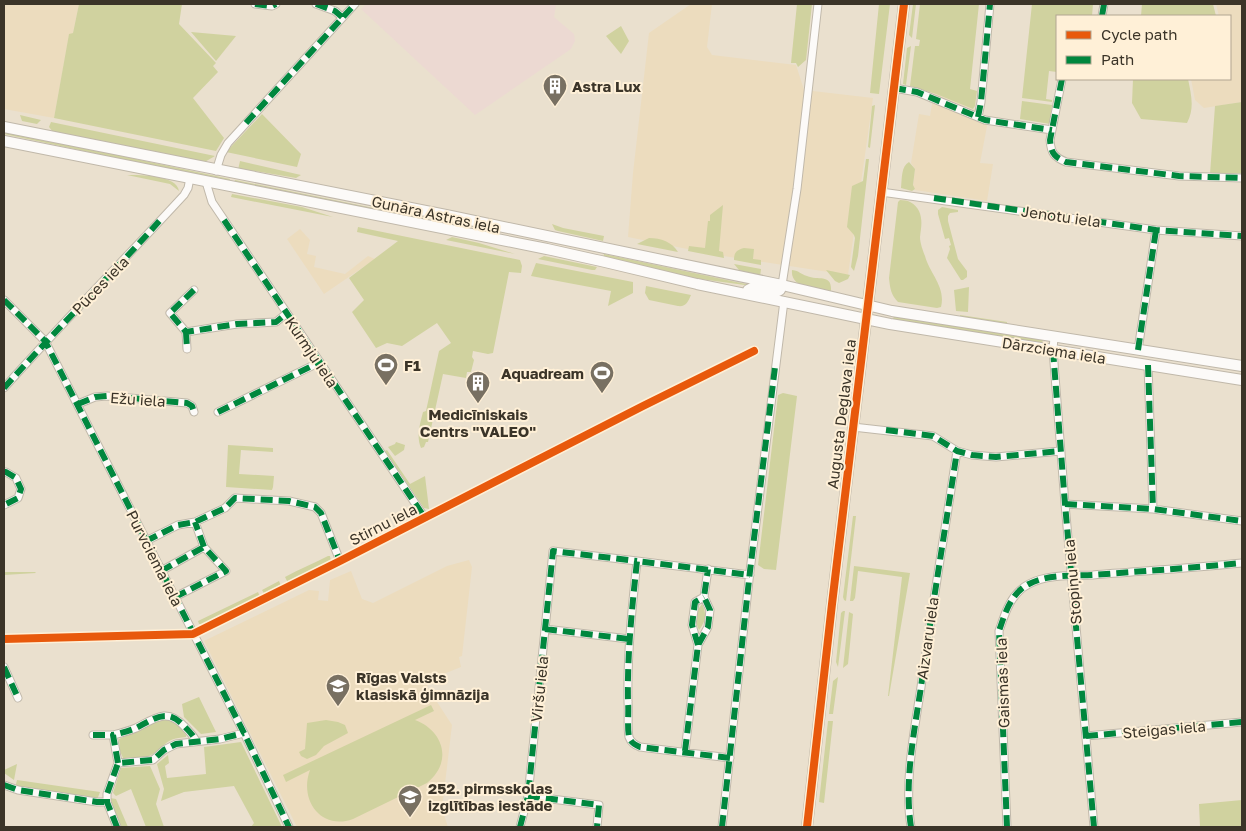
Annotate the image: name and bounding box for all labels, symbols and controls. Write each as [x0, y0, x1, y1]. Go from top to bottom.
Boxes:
legend [1056, 15, 1231, 80]
text: Cycle path [1101, 25, 1177, 43]
text: Path [1101, 50, 1134, 68]
building icon: Astra Lux [542, 73, 568, 107]
place label: Astra Lux [572, 77, 641, 95]
street label: Gunāra Astras iela [370, 192, 502, 236]
street label: Jenotu iela [1020, 202, 1102, 230]
street label: Pūces iela [68, 252, 132, 318]
street label: Kurmju iela [282, 313, 342, 391]
street label: Dārzciema iela [1001, 333, 1107, 367]
street label: Augusta Deglava iela [823, 338, 859, 490]
sports icon: F1 [373, 352, 399, 386]
place label: F1 [404, 356, 421, 374]
sports icon: Aquadream [589, 360, 615, 394]
place label: Aquadream [501, 364, 584, 382]
building icon: Medicīniskais Centrs "VALEO" [465, 370, 491, 404]
street label: Ežu iela [110, 388, 166, 410]
place label: Medicīniskais Centrs "VALEO" [420, 405, 536, 440]
street label: Stirnu iela [346, 499, 420, 549]
street label: Purvciema iela [123, 507, 187, 609]
street label: Stopiņu iela [1059, 538, 1086, 625]
street label: Aizvaru iela [912, 596, 942, 680]
street label: Gaismas iela [991, 637, 1013, 729]
street label: Viršu iela [527, 655, 551, 723]
place label: Rīgas Valsts klasiskā ģimnāzija [356, 668, 489, 703]
school or university icon: Rīgas Valsts klasiskā ģimnāzija [325, 673, 351, 707]
street label: Steigas iela [1122, 716, 1206, 742]
place label: 252. pirmsskolas izglītības iestāde [428, 779, 553, 814]
school or university icon: 252. pirmsskolas izglītības iestāde [397, 784, 423, 818]

